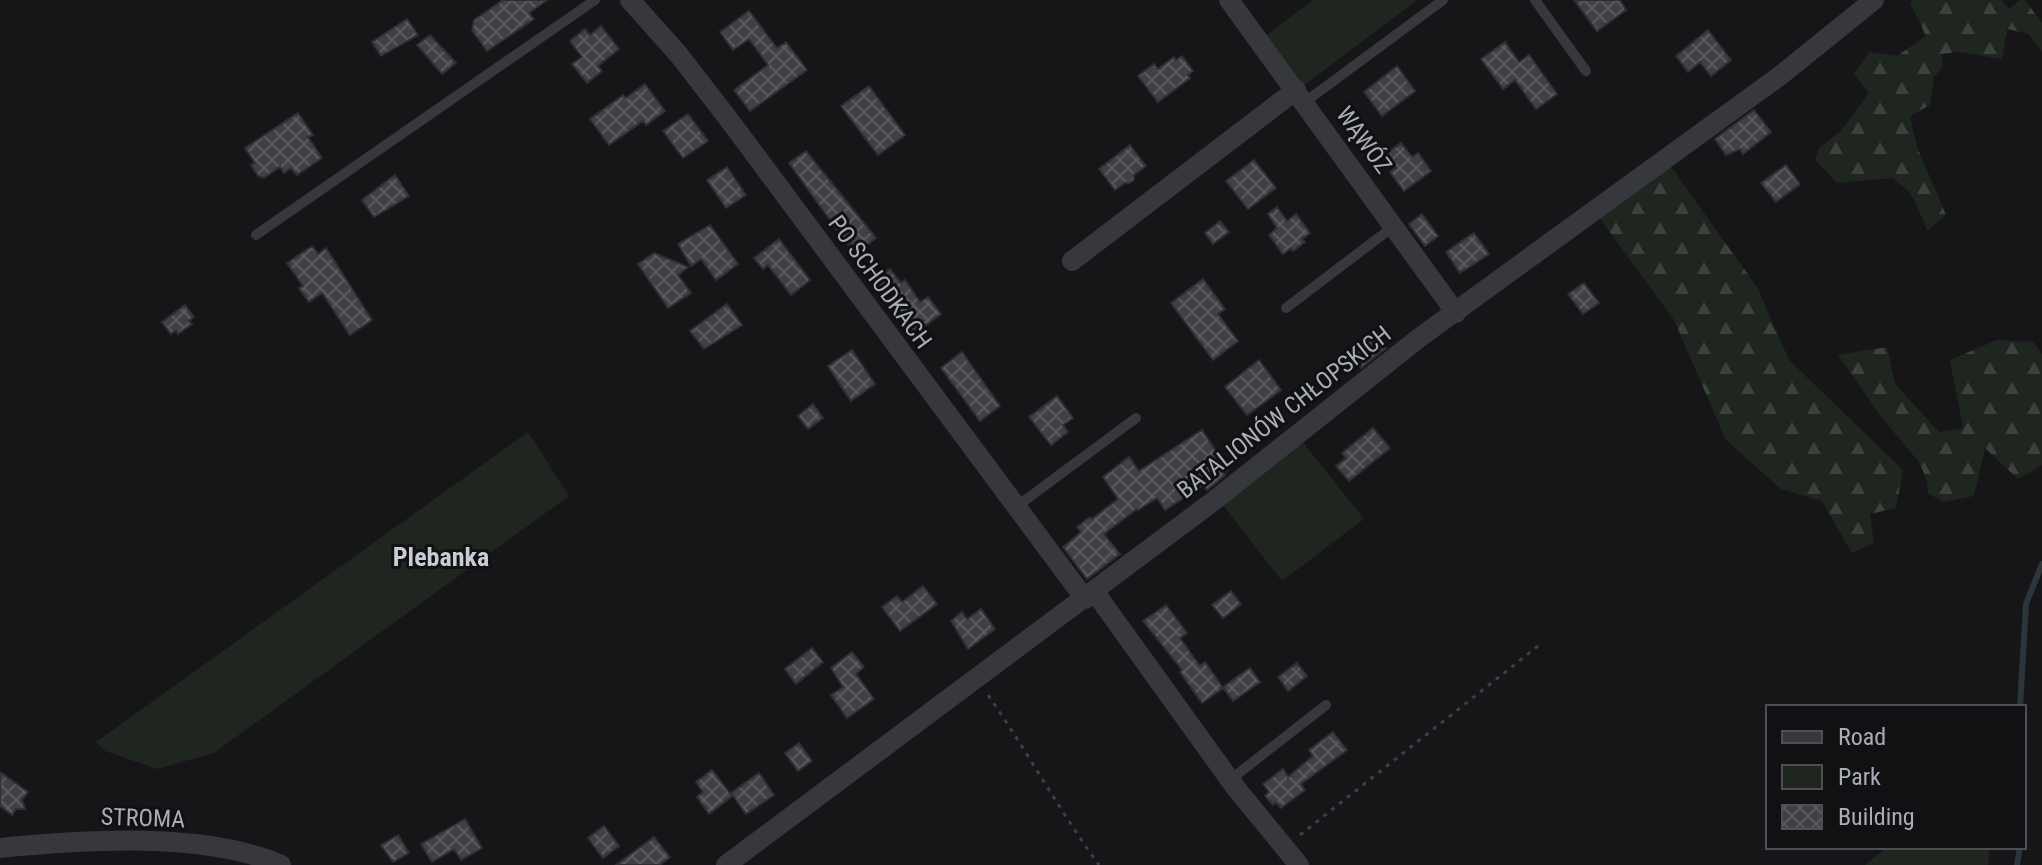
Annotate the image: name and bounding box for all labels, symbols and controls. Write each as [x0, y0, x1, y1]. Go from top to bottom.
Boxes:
street label: WĄWÓZ [1330, 101, 1398, 179]
street label: PO SCHODKACH [822, 210, 938, 354]
street label: BATALIONÓW CHŁOPSKICH [1172, 320, 1396, 504]
district label: Plebanka [393, 542, 489, 572]
legend [1766, 705, 2026, 849]
text: Road [1838, 723, 1886, 751]
text: Park [1838, 763, 1881, 791]
street label: STROMA [100, 803, 186, 833]
text: Building [1838, 803, 1915, 831]

